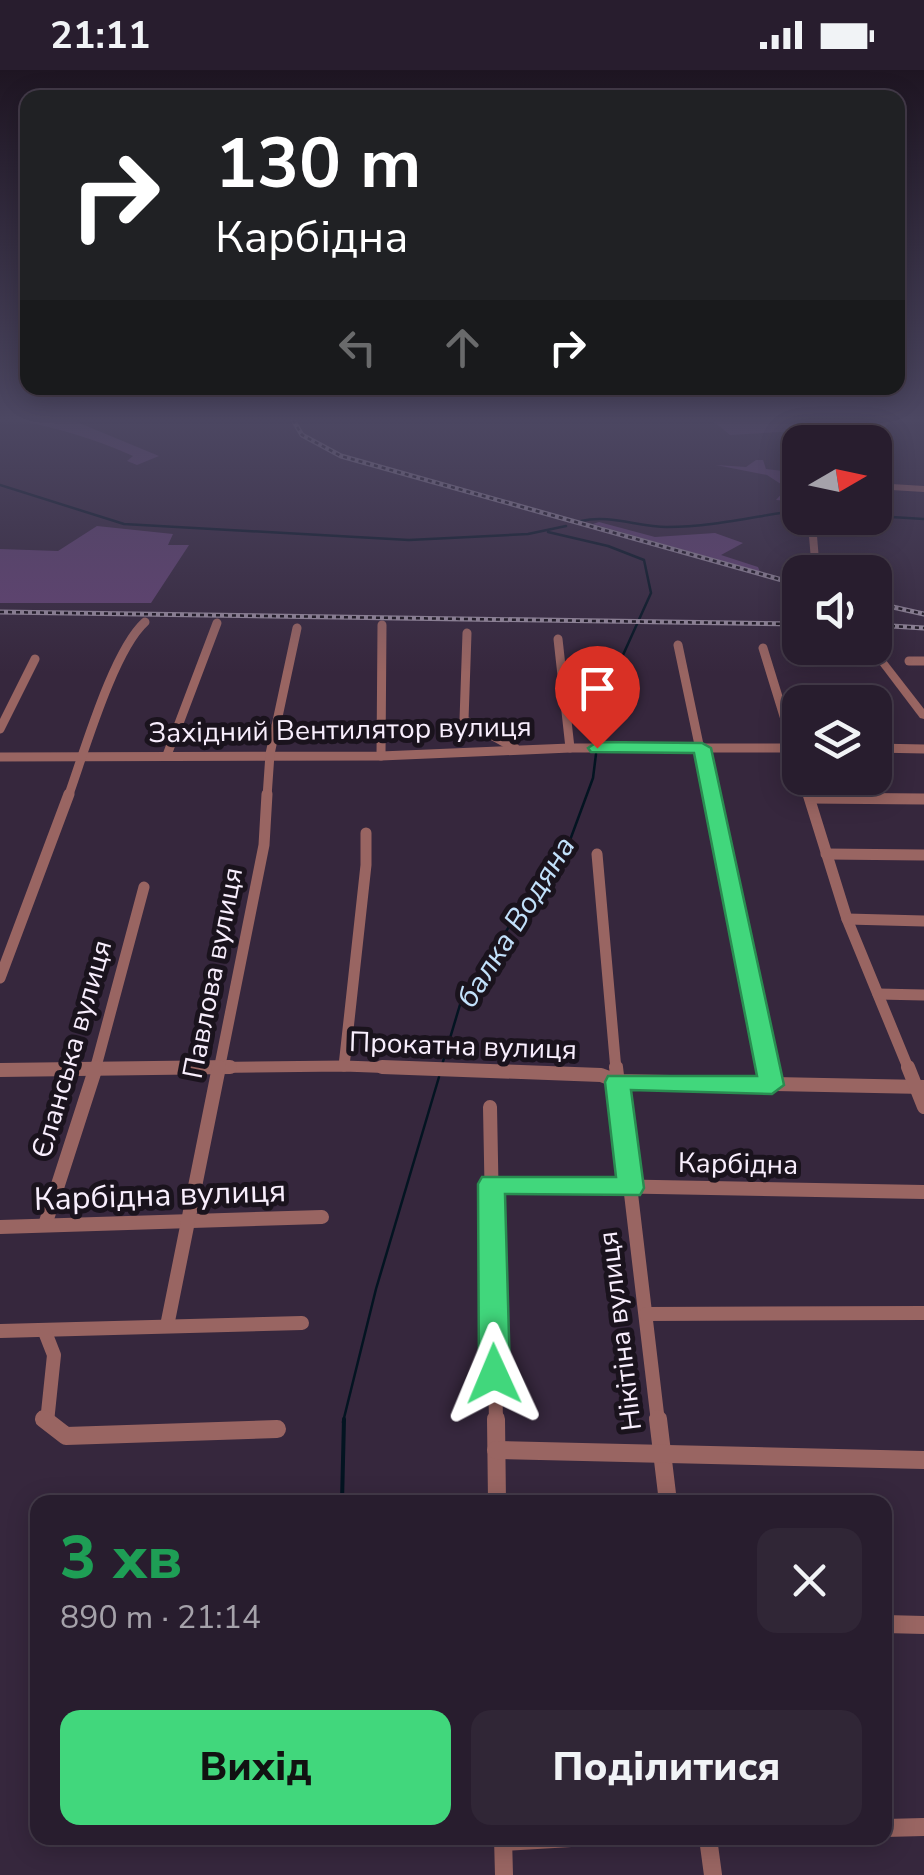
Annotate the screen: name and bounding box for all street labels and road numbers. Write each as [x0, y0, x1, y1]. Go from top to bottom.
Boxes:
street label: Західний Вентилятор вулиця [148, 708, 532, 752]
street label: Павлова вулиця [174, 864, 252, 1082]
street label: Єланська вулиця [23, 936, 121, 1162]
street label: Прокатна вулиця [348, 1023, 578, 1069]
street label: Карбідна [677, 1144, 799, 1184]
street label: Карбідна вулиця [33, 1169, 287, 1221]
street label: Нікітіна вулиця [589, 1229, 651, 1433]

